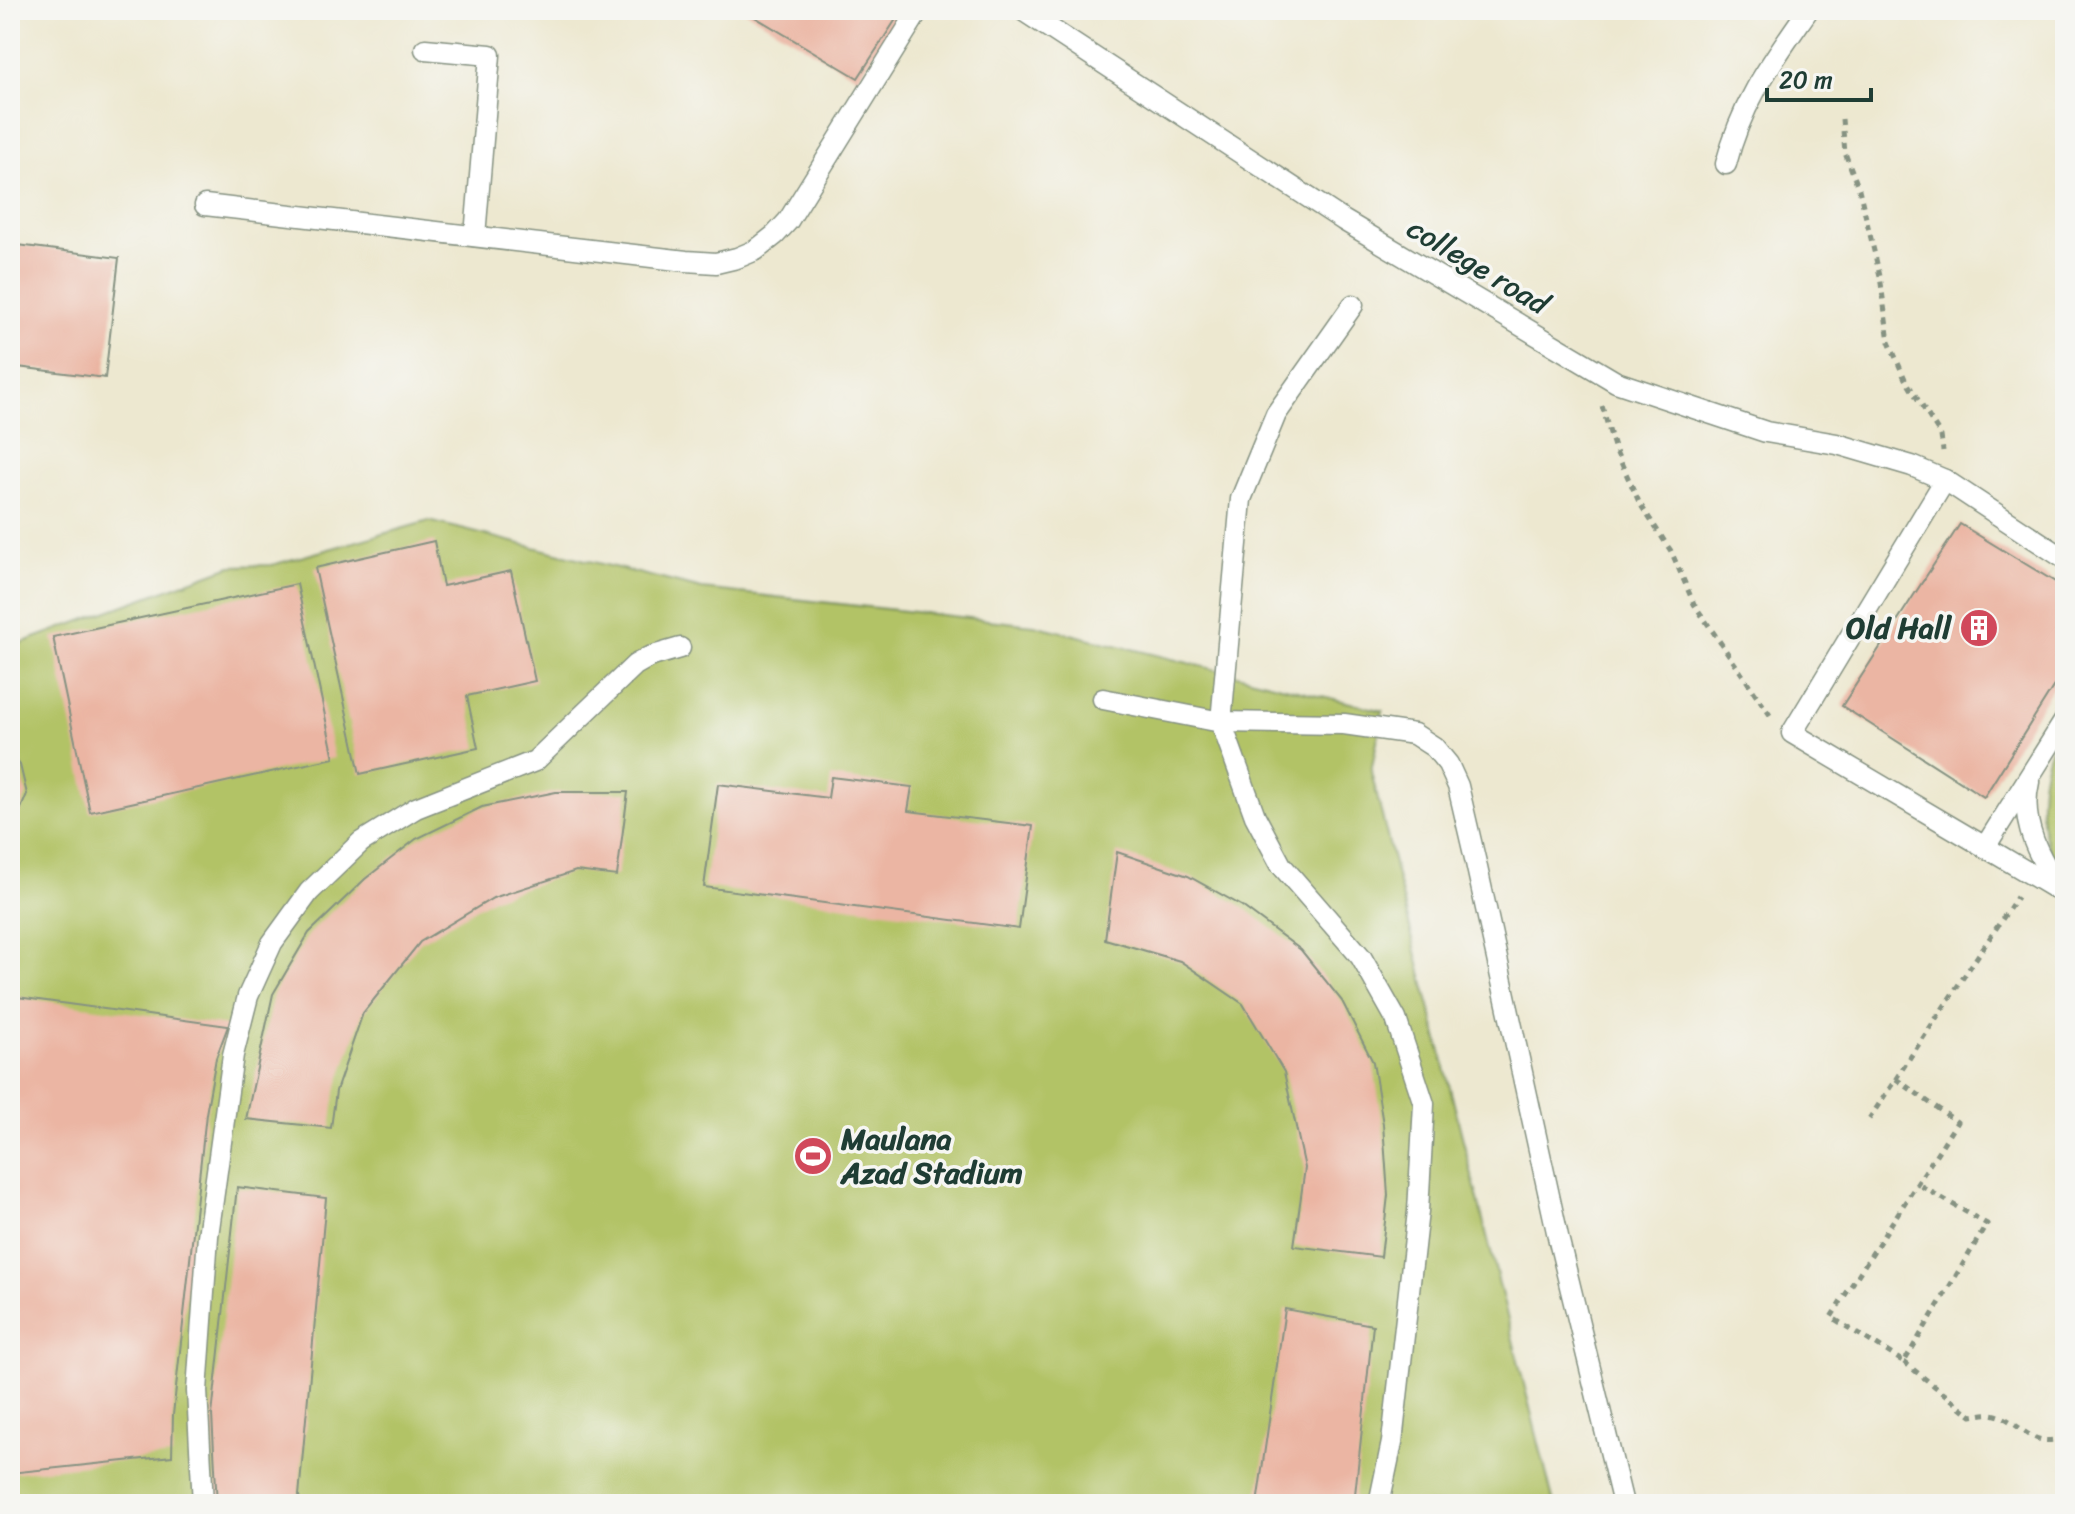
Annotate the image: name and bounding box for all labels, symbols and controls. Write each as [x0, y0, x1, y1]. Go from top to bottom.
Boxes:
scale bar [1767, 52, 1871, 102]
text: 20 m [1779, 59, 1833, 101]
street label: college road [1396, 202, 1562, 331]
place label: Old Hall [1846, 601, 1952, 655]
building icon: Old Hall [1958, 607, 2000, 649]
place label: Maulana Azad Stadium [839, 1112, 1023, 1200]
sports icon: Maulana Azad Stadium [792, 1135, 834, 1177]

